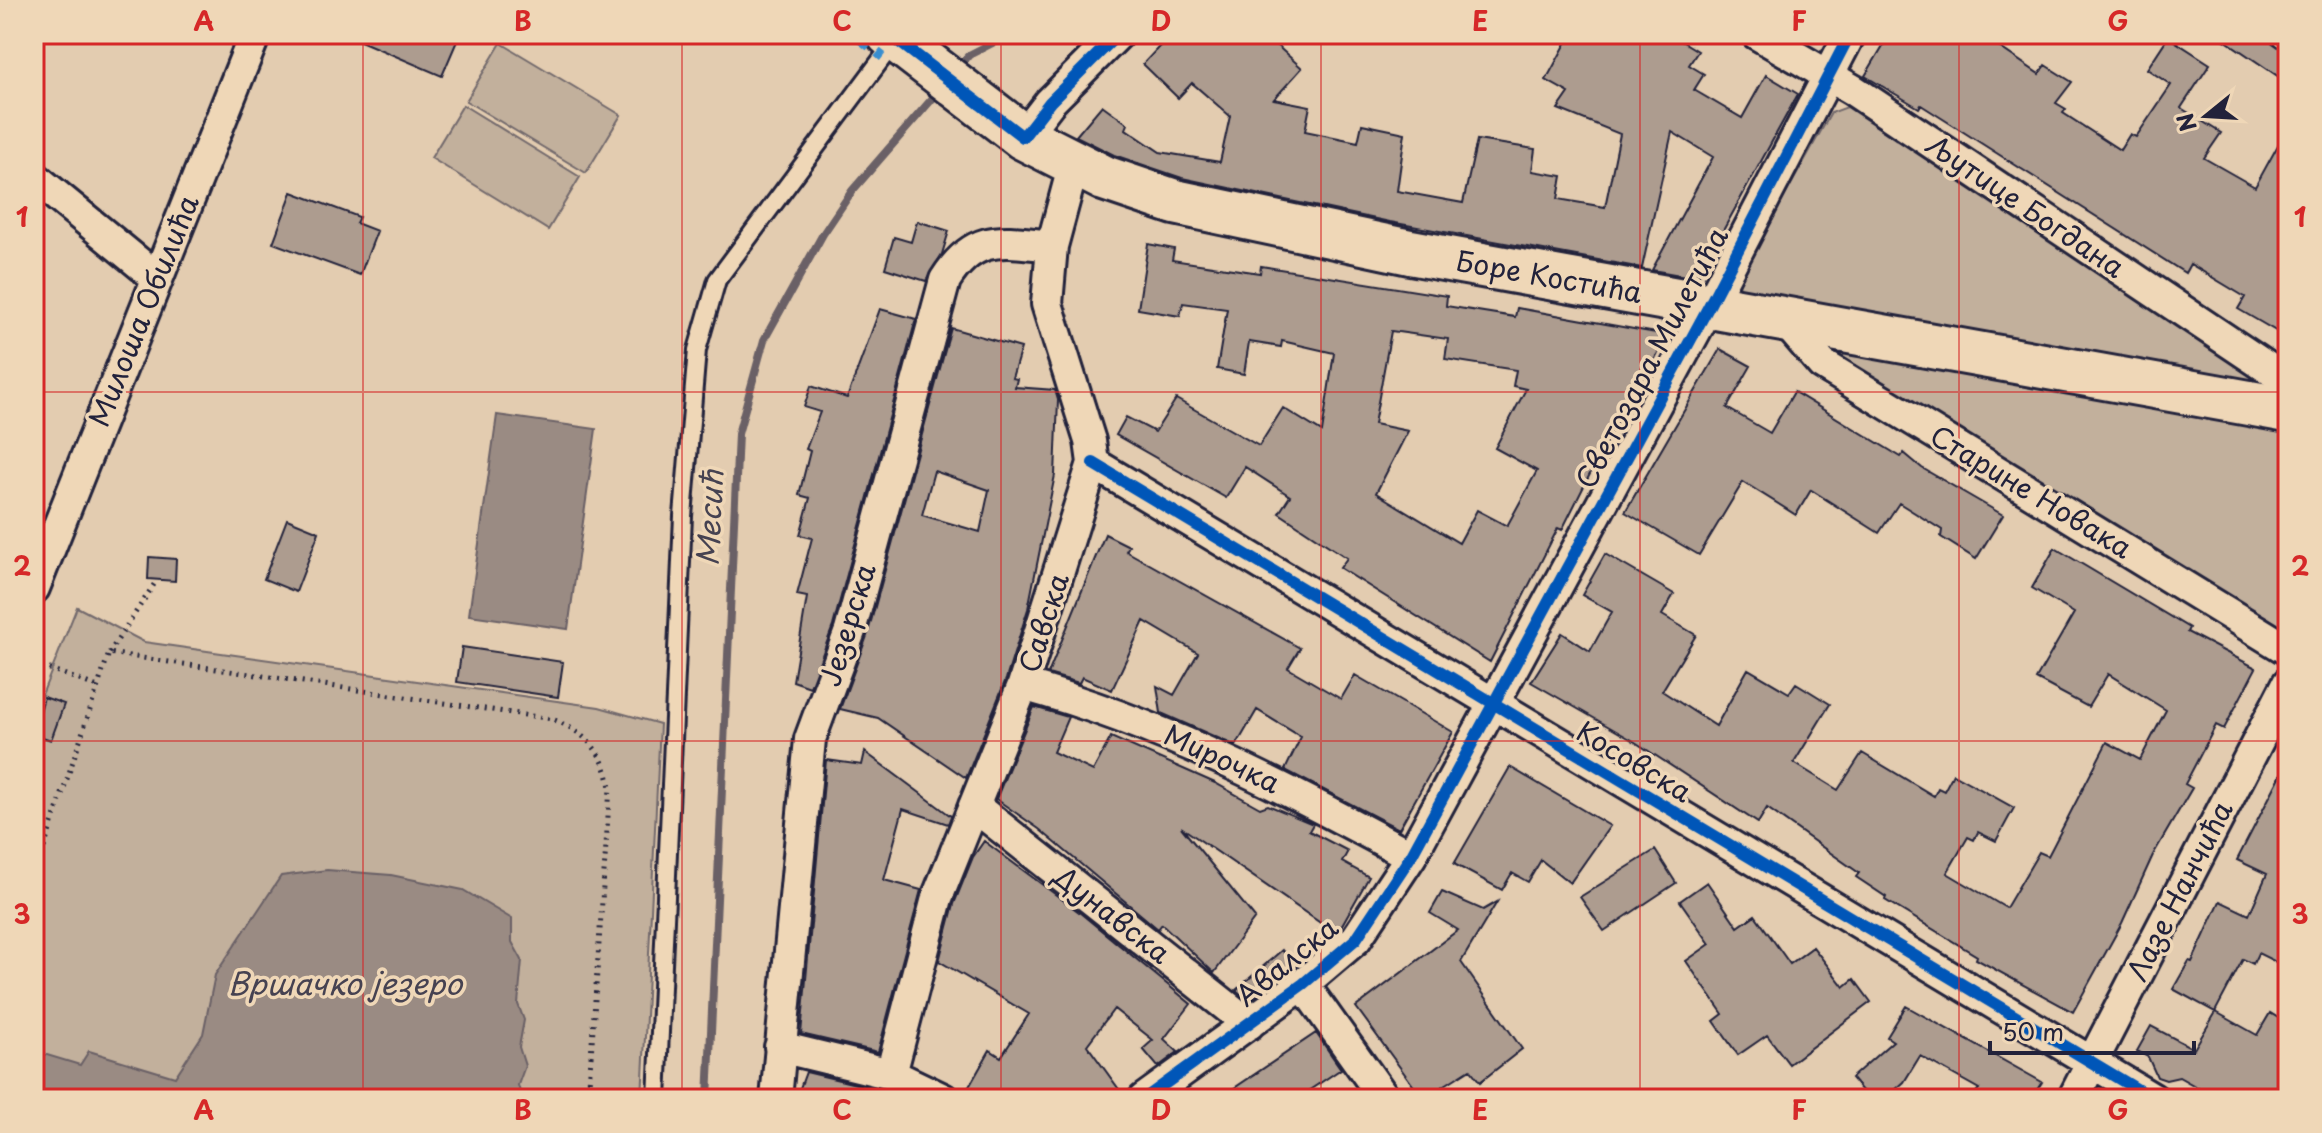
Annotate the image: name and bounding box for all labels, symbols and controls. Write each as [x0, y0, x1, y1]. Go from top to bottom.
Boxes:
text: A [194, 1, 214, 40]
text: B [514, 1, 532, 40]
text: C [832, 1, 852, 40]
text: D [1151, 1, 1171, 40]
text: E [1472, 1, 1488, 40]
text: F [1791, 1, 1807, 40]
text: G [2107, 1, 2129, 40]
north arrow [2166, 76, 2246, 156]
text: N [2167, 109, 2204, 136]
street label: Љутице Богдана [1918, 122, 2134, 288]
street label: Милоша Обилића [77, 188, 209, 433]
text: 1 [16, 197, 28, 236]
text: 1 [2294, 197, 2306, 236]
street label: Светозара Милетића [1563, 219, 1738, 496]
street label: Боре Костића [1453, 238, 1646, 313]
street label: Старине Новака [1923, 413, 2141, 568]
water label: Месић [684, 468, 734, 567]
text: 2 [13, 546, 31, 585]
text: 2 [2291, 546, 2309, 585]
street label: Језерска [808, 557, 886, 691]
street label: Савска [1006, 567, 1079, 678]
street label: Косовска [1569, 709, 1701, 812]
street label: Мирочка [1158, 712, 1288, 803]
street label: Лазе Нанчића [2115, 793, 2243, 988]
street label: Дунавска [1045, 854, 1181, 974]
text: 3 [13, 894, 31, 933]
text: 3 [2291, 894, 2309, 933]
street label: Авалска [1225, 906, 1347, 1016]
water label: Вршачко језеро [228, 960, 464, 1005]
scale bar [1990, 1005, 2194, 1055]
text: 50 m [2002, 1013, 2064, 1049]
text: A [194, 1090, 214, 1129]
text: B [514, 1090, 532, 1129]
text: C [832, 1090, 852, 1129]
text: D [1151, 1090, 1171, 1129]
text: E [1472, 1090, 1488, 1129]
text: F [1791, 1090, 1807, 1129]
text: G [2107, 1090, 2129, 1129]

